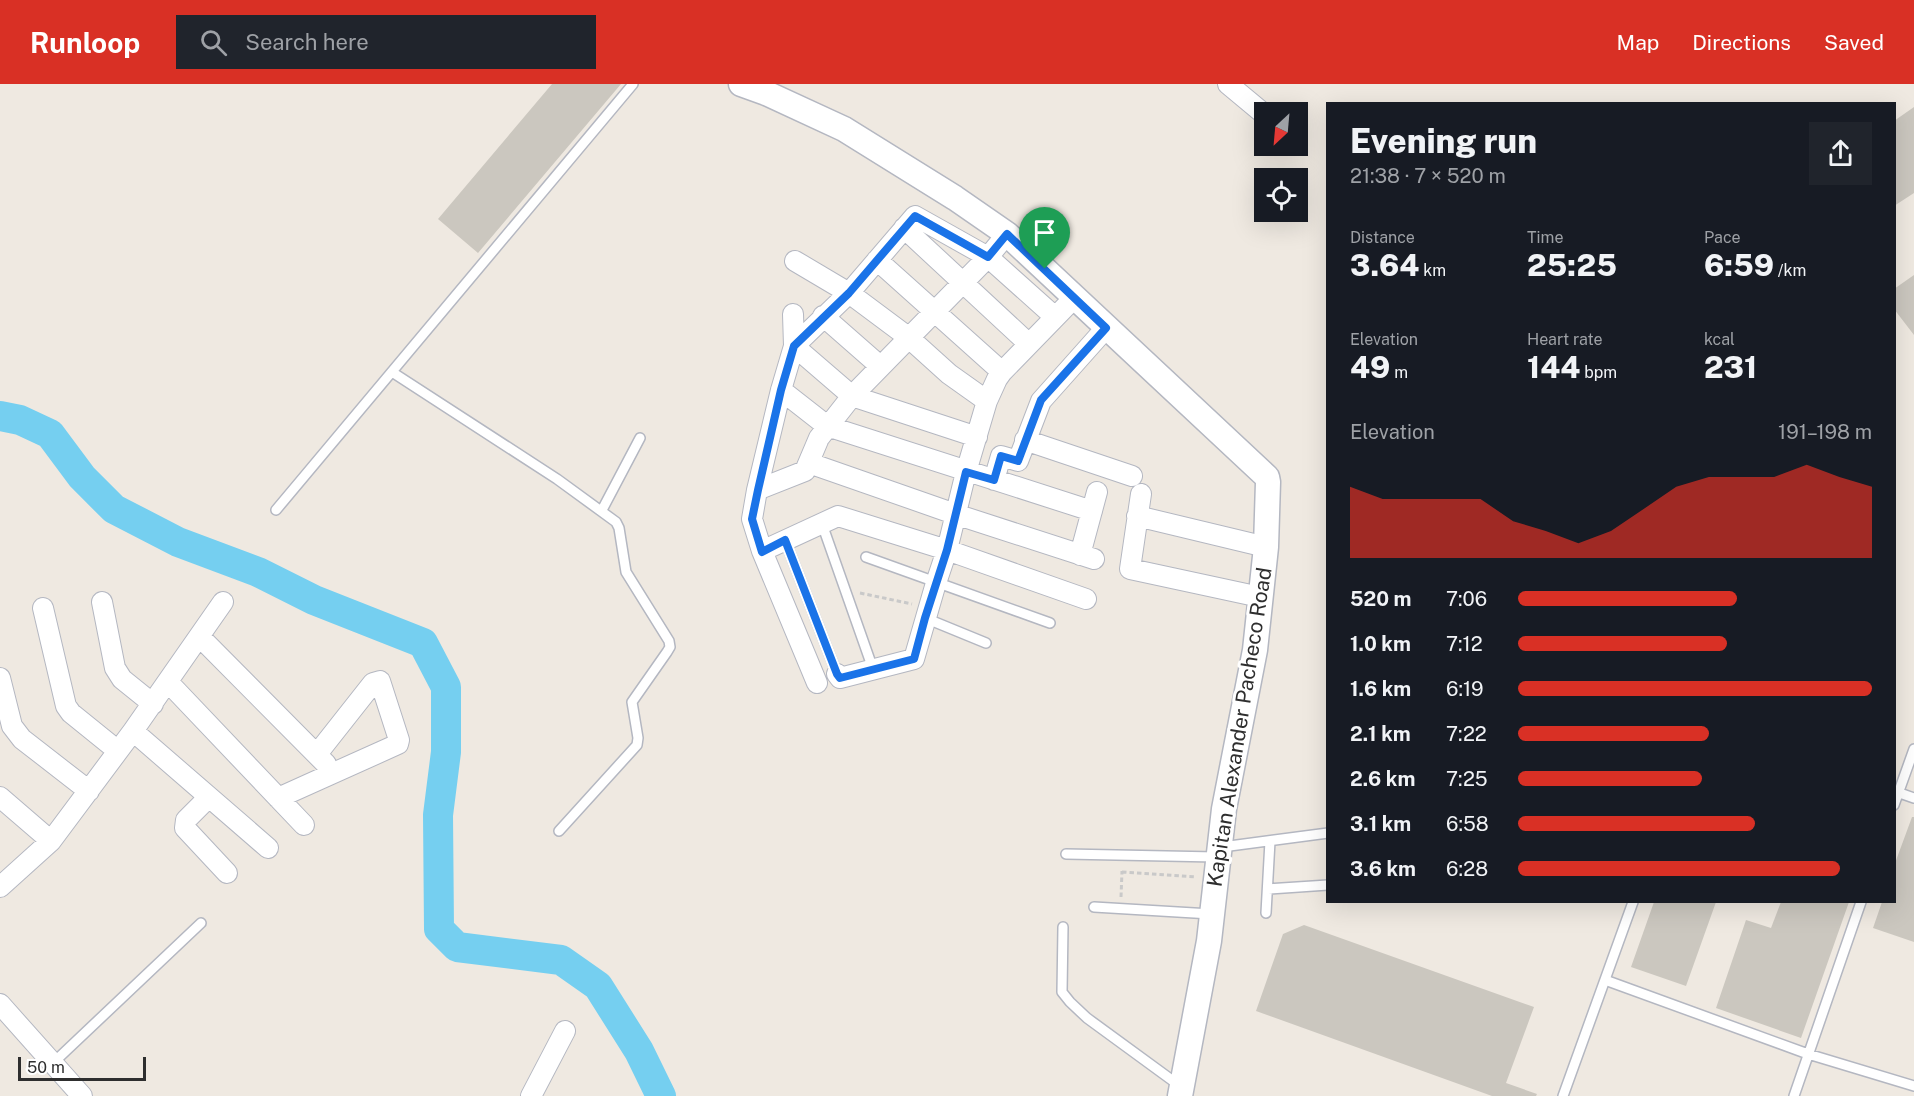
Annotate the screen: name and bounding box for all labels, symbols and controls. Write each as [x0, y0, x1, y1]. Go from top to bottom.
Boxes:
search box [176, 15, 596, 69]
text: Runloop [30, 26, 140, 59]
icon: search [197, 26, 230, 59]
text: Search here [245, 29, 369, 55]
text: Map [1617, 30, 1659, 55]
text: Directions [1692, 30, 1791, 55]
text: Saved [1824, 30, 1884, 55]
north arrow [1254, 102, 1308, 156]
map controls [1254, 102, 1308, 222]
text: Evening run [1350, 122, 1537, 160]
button: share [1809, 122, 1872, 185]
text: 21:38 · 7 × 520 m [1350, 164, 1506, 188]
button: locate [1254, 168, 1308, 222]
pin [1019, 207, 1070, 269]
icon: arrive [1028, 216, 1061, 249]
text: Distance [1350, 228, 1415, 247]
text: Time [1527, 228, 1563, 247]
text: Pace [1704, 228, 1741, 247]
text: 3.64 [1350, 247, 1419, 283]
text: 25:25 [1527, 247, 1617, 283]
text: 6:59 [1704, 247, 1774, 283]
text: km [1419, 261, 1446, 280]
text: /km [1774, 261, 1806, 280]
text: Elevation [1350, 330, 1418, 349]
text: Heart rate [1527, 330, 1603, 349]
text: kcal [1704, 330, 1735, 349]
text: 49 [1350, 349, 1390, 385]
text: 144 [1527, 349, 1580, 385]
text: 231 [1704, 349, 1757, 385]
text: m [1390, 363, 1408, 382]
text: bpm [1580, 363, 1617, 382]
text: Elevation [1350, 420, 1435, 444]
text: 191–198 m [1778, 420, 1872, 444]
street label: Kapitan Alexander Pacheco Road [1201, 565, 1277, 889]
text: 520 m [1350, 587, 1412, 611]
text: 7:06 [1446, 587, 1487, 611]
text: 1.0 km [1350, 632, 1411, 656]
text: 7:12 [1446, 632, 1483, 656]
text: 1.6 km [1350, 677, 1411, 701]
text: 6:19 [1446, 677, 1484, 701]
text: 2.1 km [1350, 722, 1411, 746]
text: 7:22 [1446, 722, 1487, 746]
text: 2.6 km [1350, 767, 1415, 791]
text: 7:25 [1446, 767, 1488, 791]
text: 3.1 km [1350, 812, 1411, 836]
text: 6:58 [1446, 812, 1489, 836]
text: 3.6 km [1350, 857, 1416, 881]
text: 6:28 [1446, 857, 1488, 881]
scale bar [18, 1054, 146, 1082]
text: 50 m [27, 1058, 65, 1077]

